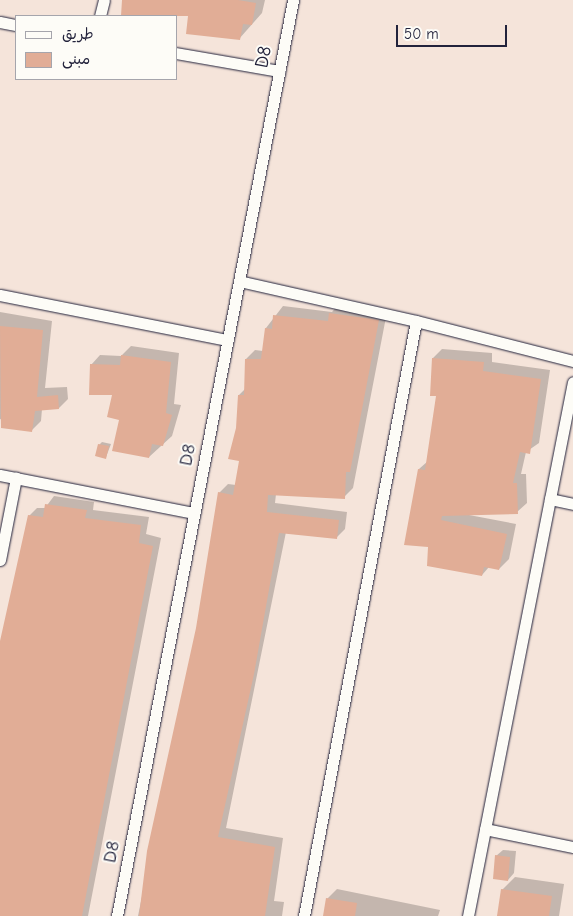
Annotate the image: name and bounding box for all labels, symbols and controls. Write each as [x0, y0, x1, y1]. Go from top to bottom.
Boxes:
legend [15, 15, 178, 80]
scale bar [398, 15, 509, 47]
text: طريق [62, 25, 94, 43]
text: 50 m [404, 25, 439, 43]
street label: D8 [251, 44, 277, 70]
text: مبنى [62, 50, 90, 68]
street label: D8 [175, 442, 201, 468]
street label: D8 [99, 839, 125, 865]

